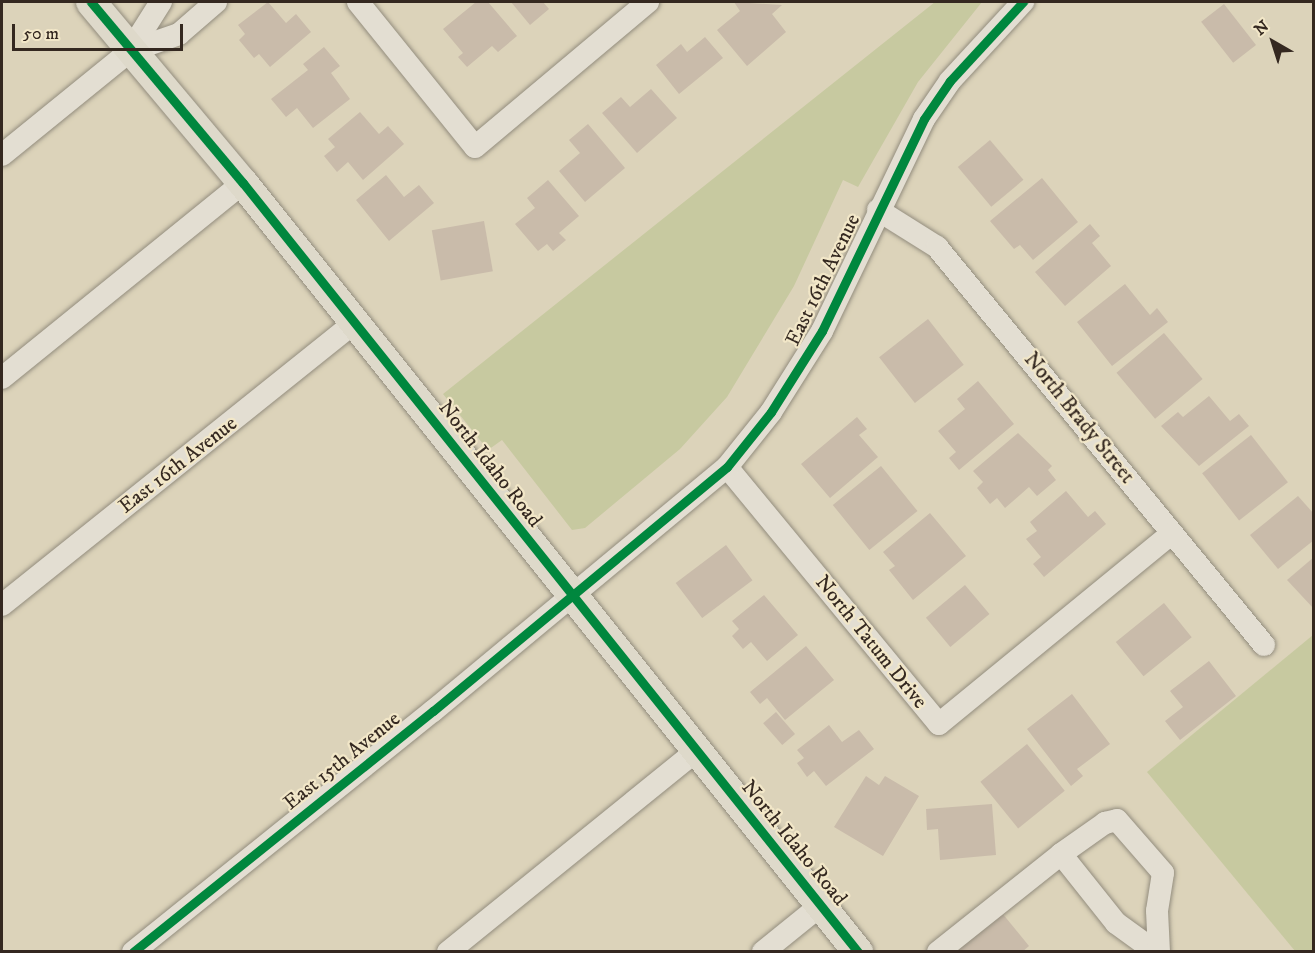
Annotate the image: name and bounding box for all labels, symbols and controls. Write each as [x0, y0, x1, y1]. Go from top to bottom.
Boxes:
scale bar [15, 12, 186, 50]
north arrow [1243, 12, 1303, 72]
text: N [1250, 16, 1273, 40]
text: 50 m [23, 23, 59, 45]
street label: East 16th Avenue [780, 210, 866, 350]
street label: North Brady Street [1018, 347, 1140, 489]
street label: North Idaho Road [433, 396, 547, 532]
street label: East 16th Avenue [114, 411, 242, 519]
street label: North Tatum Drive [810, 570, 932, 714]
street label: East 15th Avenue [279, 706, 405, 816]
street label: North Idaho Road [736, 775, 852, 911]

